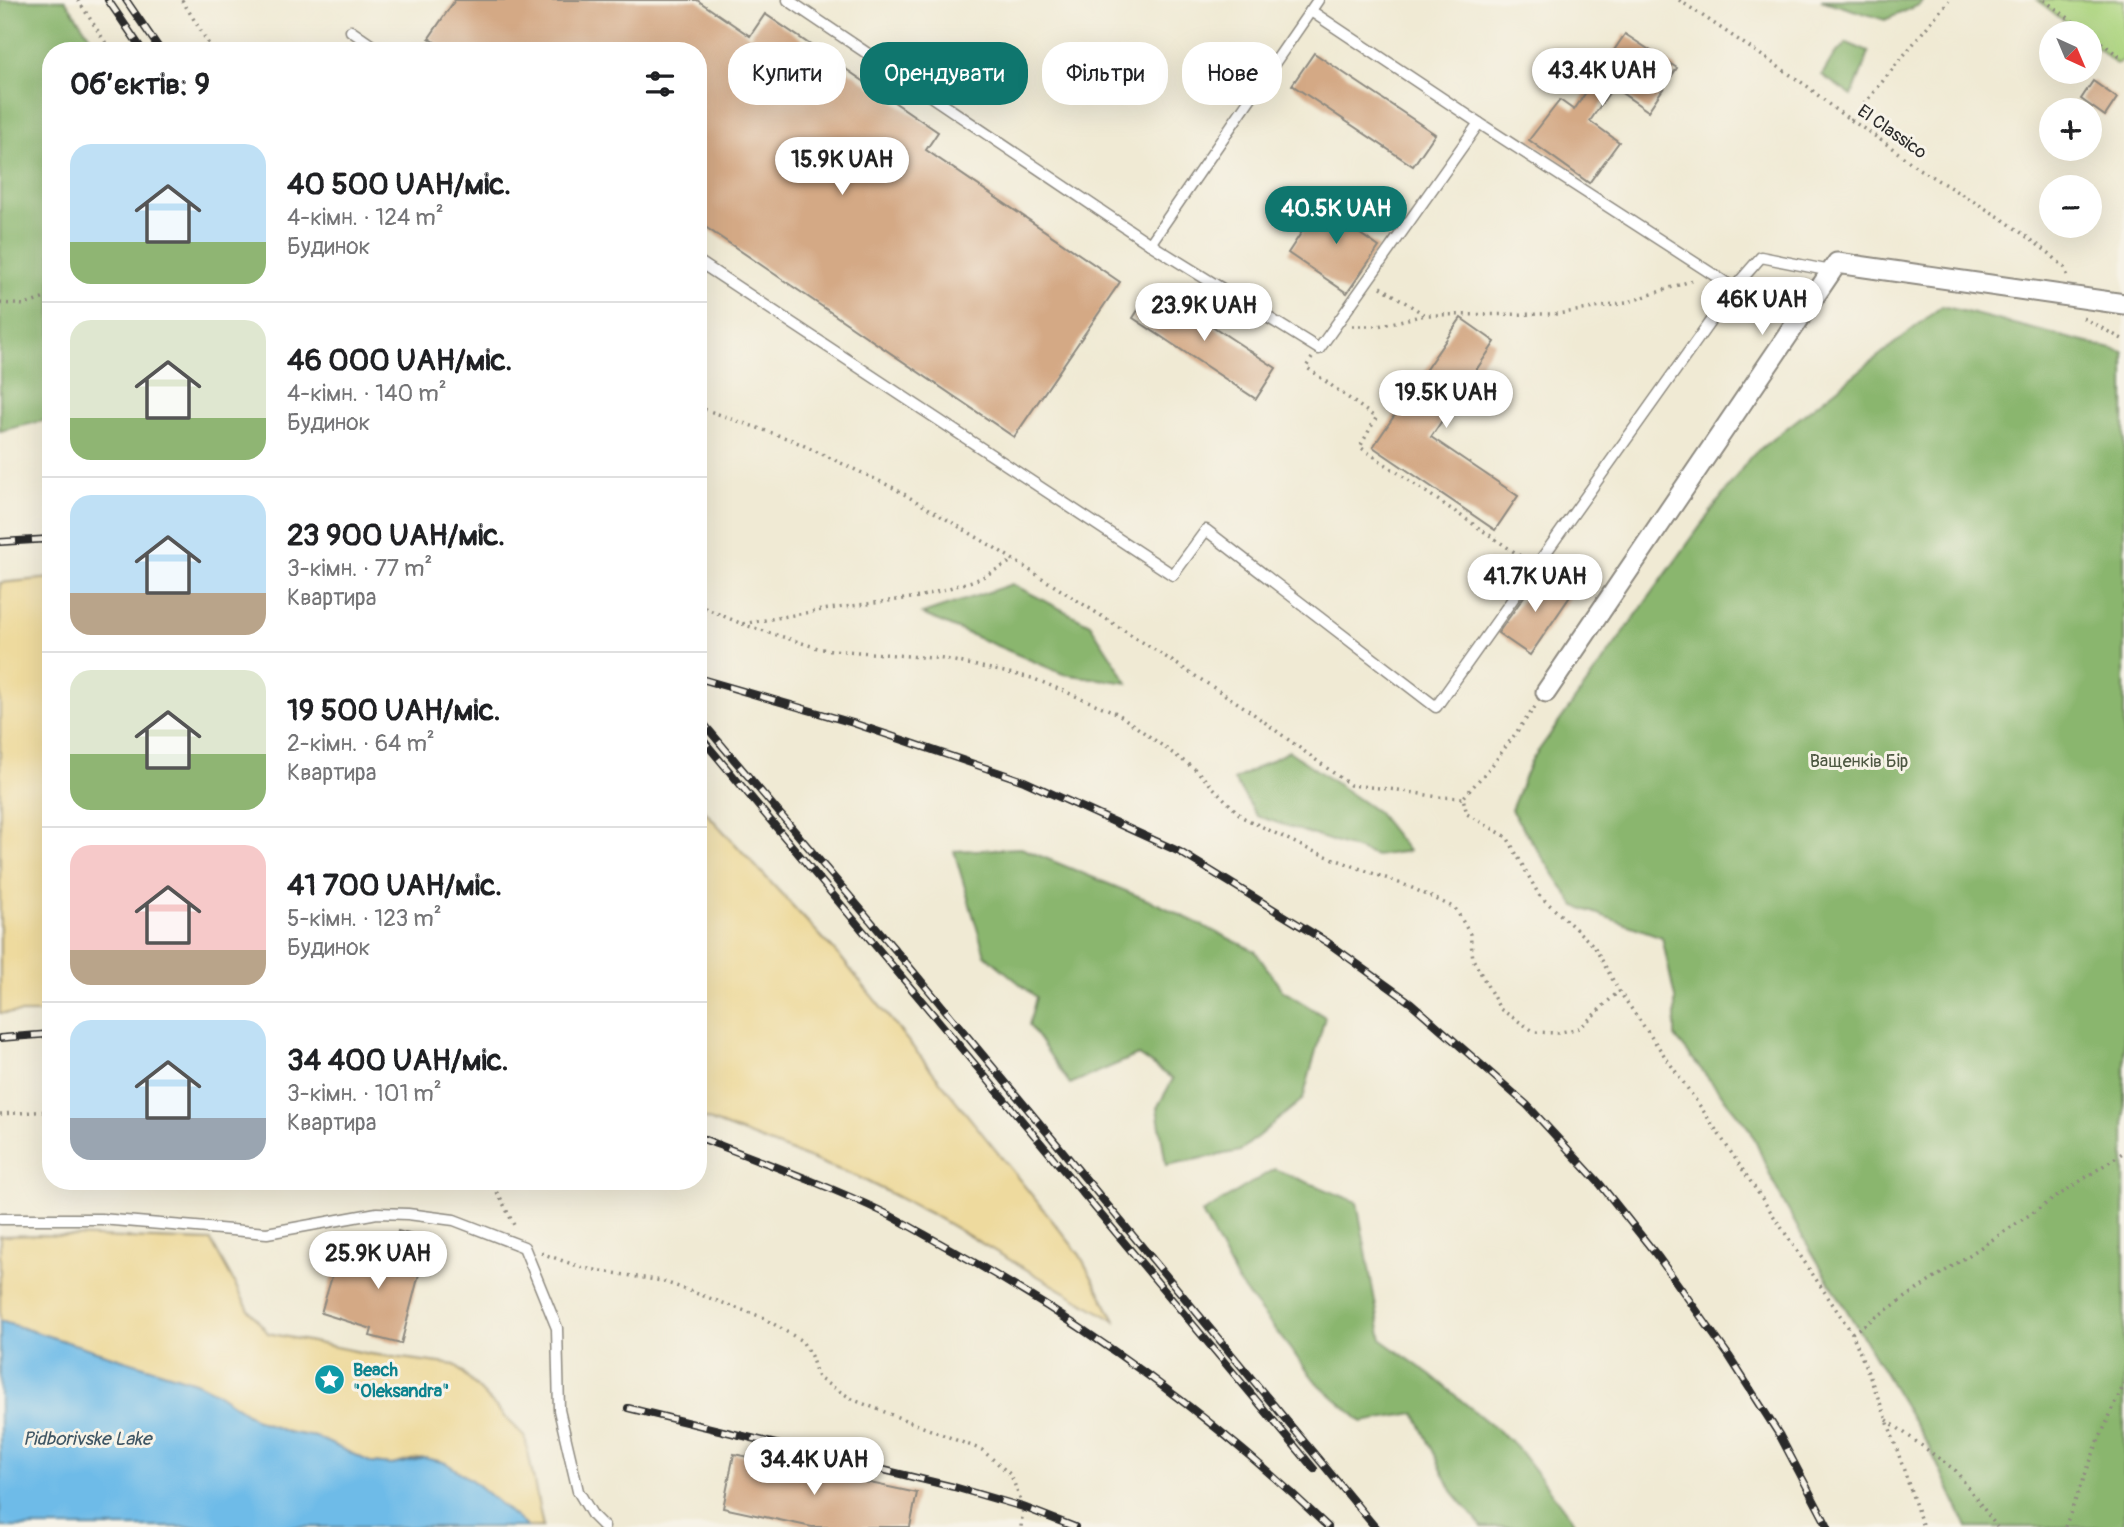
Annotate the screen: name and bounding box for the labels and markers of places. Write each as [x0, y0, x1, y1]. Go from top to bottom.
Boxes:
pin: 43.4K UAH [1522, 48, 1682, 108]
pin: 15.9K UAH [762, 138, 922, 197]
pin: 40.5K UAH [1256, 187, 1416, 246]
pin: 46K UAH [1697, 278, 1827, 337]
pin: 23.9K UAH [1124, 284, 1284, 343]
pin: 19.5K UAH [1366, 370, 1526, 430]
pin: 41.7K UAH [1455, 554, 1615, 614]
pin: 25.9K UAH [298, 1232, 458, 1291]
place label: Beach "Oleksandra" [353, 1359, 449, 1403]
place icon: Beach "Oleksandra" [313, 1363, 347, 1397]
pin: 34.4K UAH [734, 1438, 894, 1497]

